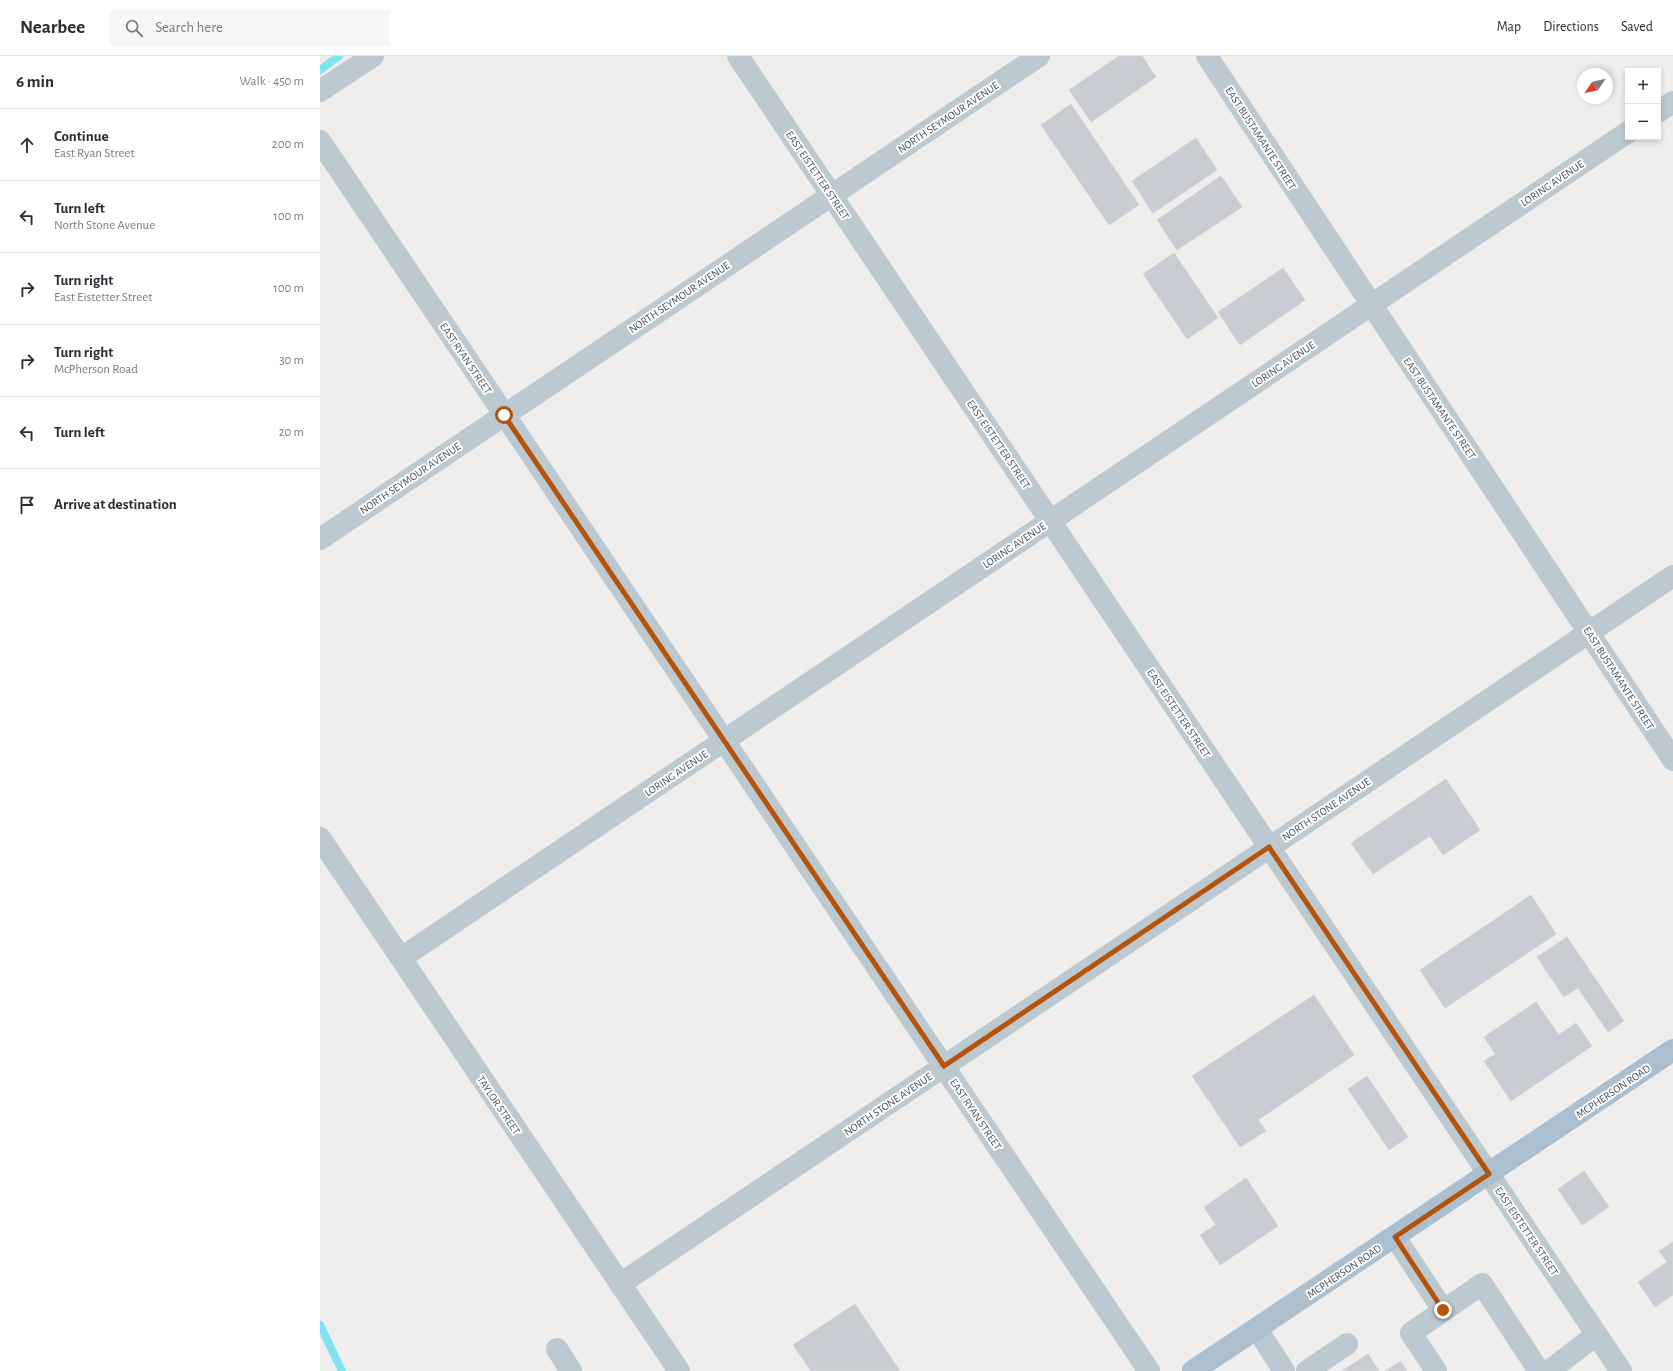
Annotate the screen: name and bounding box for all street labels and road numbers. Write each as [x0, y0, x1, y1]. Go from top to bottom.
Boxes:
street label: NORTH SEYMOUR AVENUE [896, 79, 1001, 155]
street label: EAST BUSTAMANTE STREET [1223, 85, 1298, 192]
street label: EAST EISTETTER STREET [784, 129, 852, 222]
street label: LORING AVENUE [1519, 158, 1586, 208]
street label: NORTH SEYMOUR AVENUE [627, 259, 732, 335]
street label: EAST RYAN STREET [438, 321, 494, 396]
street label: LORING AVENUE [1250, 339, 1317, 389]
street label: EAST BUSTAMANTE STREET [1401, 355, 1478, 462]
street label: EAST EISTETTER STREET [965, 398, 1033, 491]
street label: NORTH SEYMOUR AVENUE [358, 440, 463, 516]
street label: LORING AVENUE [981, 520, 1048, 570]
street label: EAST BUSTAMANTE STREET [1581, 625, 1656, 732]
street label: EAST EISTETTER STREET [1145, 667, 1213, 760]
street label: LORING AVENUE [643, 748, 710, 798]
street label: NORTH STONE AVENUE [1280, 775, 1373, 843]
street label: MCPHERSON ROAD [1574, 1063, 1652, 1120]
street label: NORTH STONE AVENUE [842, 1070, 935, 1138]
street label: TAYLOR STREET [475, 1074, 523, 1137]
street label: EAST RYAN STREET [948, 1077, 1004, 1152]
street label: EAST EISTETTER STREET [1493, 1185, 1561, 1278]
street label: MCPHERSON ROAD [1305, 1243, 1383, 1300]

